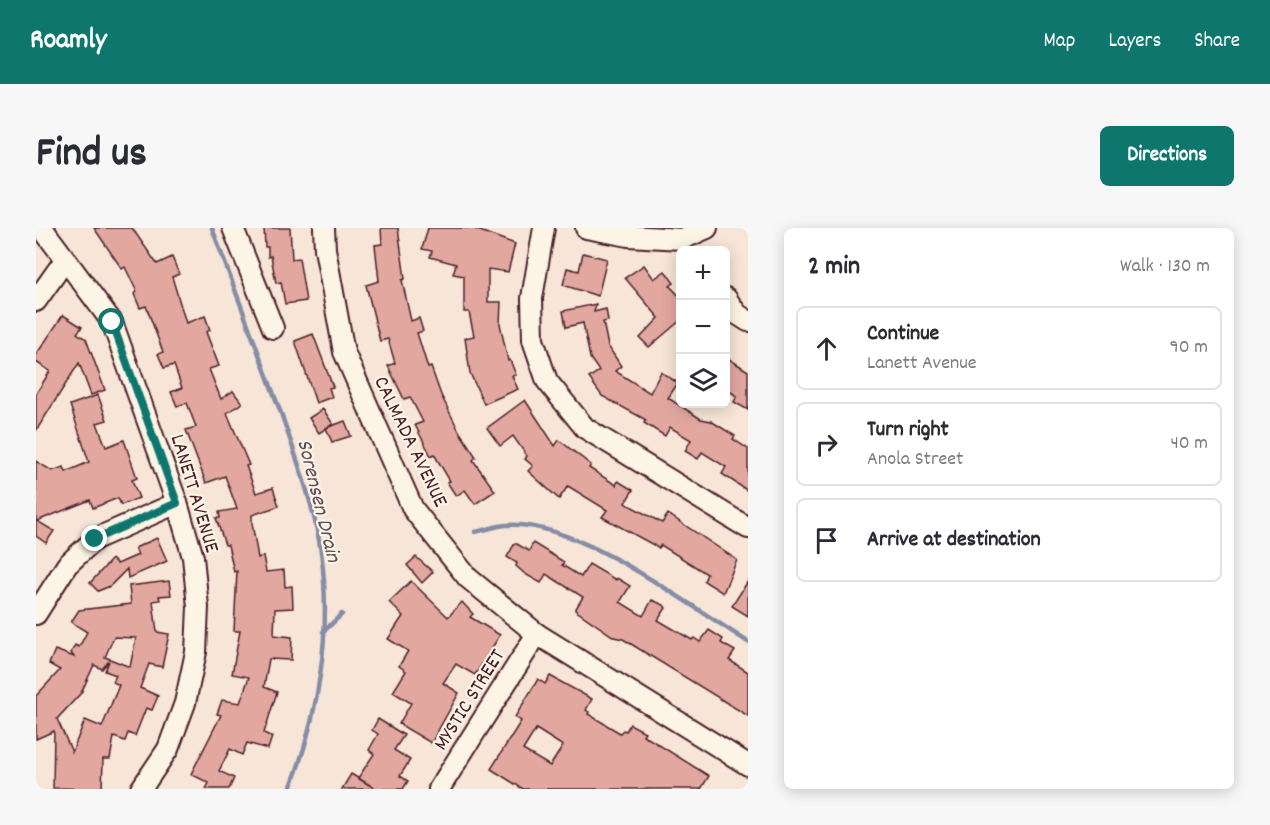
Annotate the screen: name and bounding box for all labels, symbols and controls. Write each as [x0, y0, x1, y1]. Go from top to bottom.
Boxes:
text: Roamly [30, 22, 106, 62]
text: Map [1044, 27, 1075, 57]
text: Layers [1108, 27, 1161, 57]
text: Share [1194, 27, 1240, 57]
text: Find us [36, 126, 147, 186]
button: Directions [1100, 126, 1234, 186]
map controls [676, 246, 730, 408]
button: + [676, 246, 730, 300]
text: 2 min [808, 249, 860, 286]
text: Walk · 130 m [1120, 253, 1210, 281]
button: − [676, 300, 730, 354]
route start [98, 308, 124, 334]
text: Continue [867, 319, 939, 350]
icon: ahead [810, 332, 843, 365]
text: 90 m [1170, 334, 1208, 362]
text: Lanett Avenue [867, 350, 977, 378]
button: layers [676, 354, 730, 408]
street label: CALMADA AVENUE [365, 372, 454, 513]
text: Turn right [867, 415, 949, 446]
icon: right [810, 428, 843, 461]
text: 40 m [1170, 430, 1208, 458]
street label: LANETT AVENUE [161, 431, 226, 557]
water label: Sorensen Drain [287, 436, 348, 566]
text: Anola Street [867, 446, 963, 474]
icon: arrive [810, 524, 843, 557]
route end [81, 525, 107, 551]
text: Arrive at destination [867, 525, 1041, 556]
street label: MYSTIC STREET [427, 643, 514, 757]

